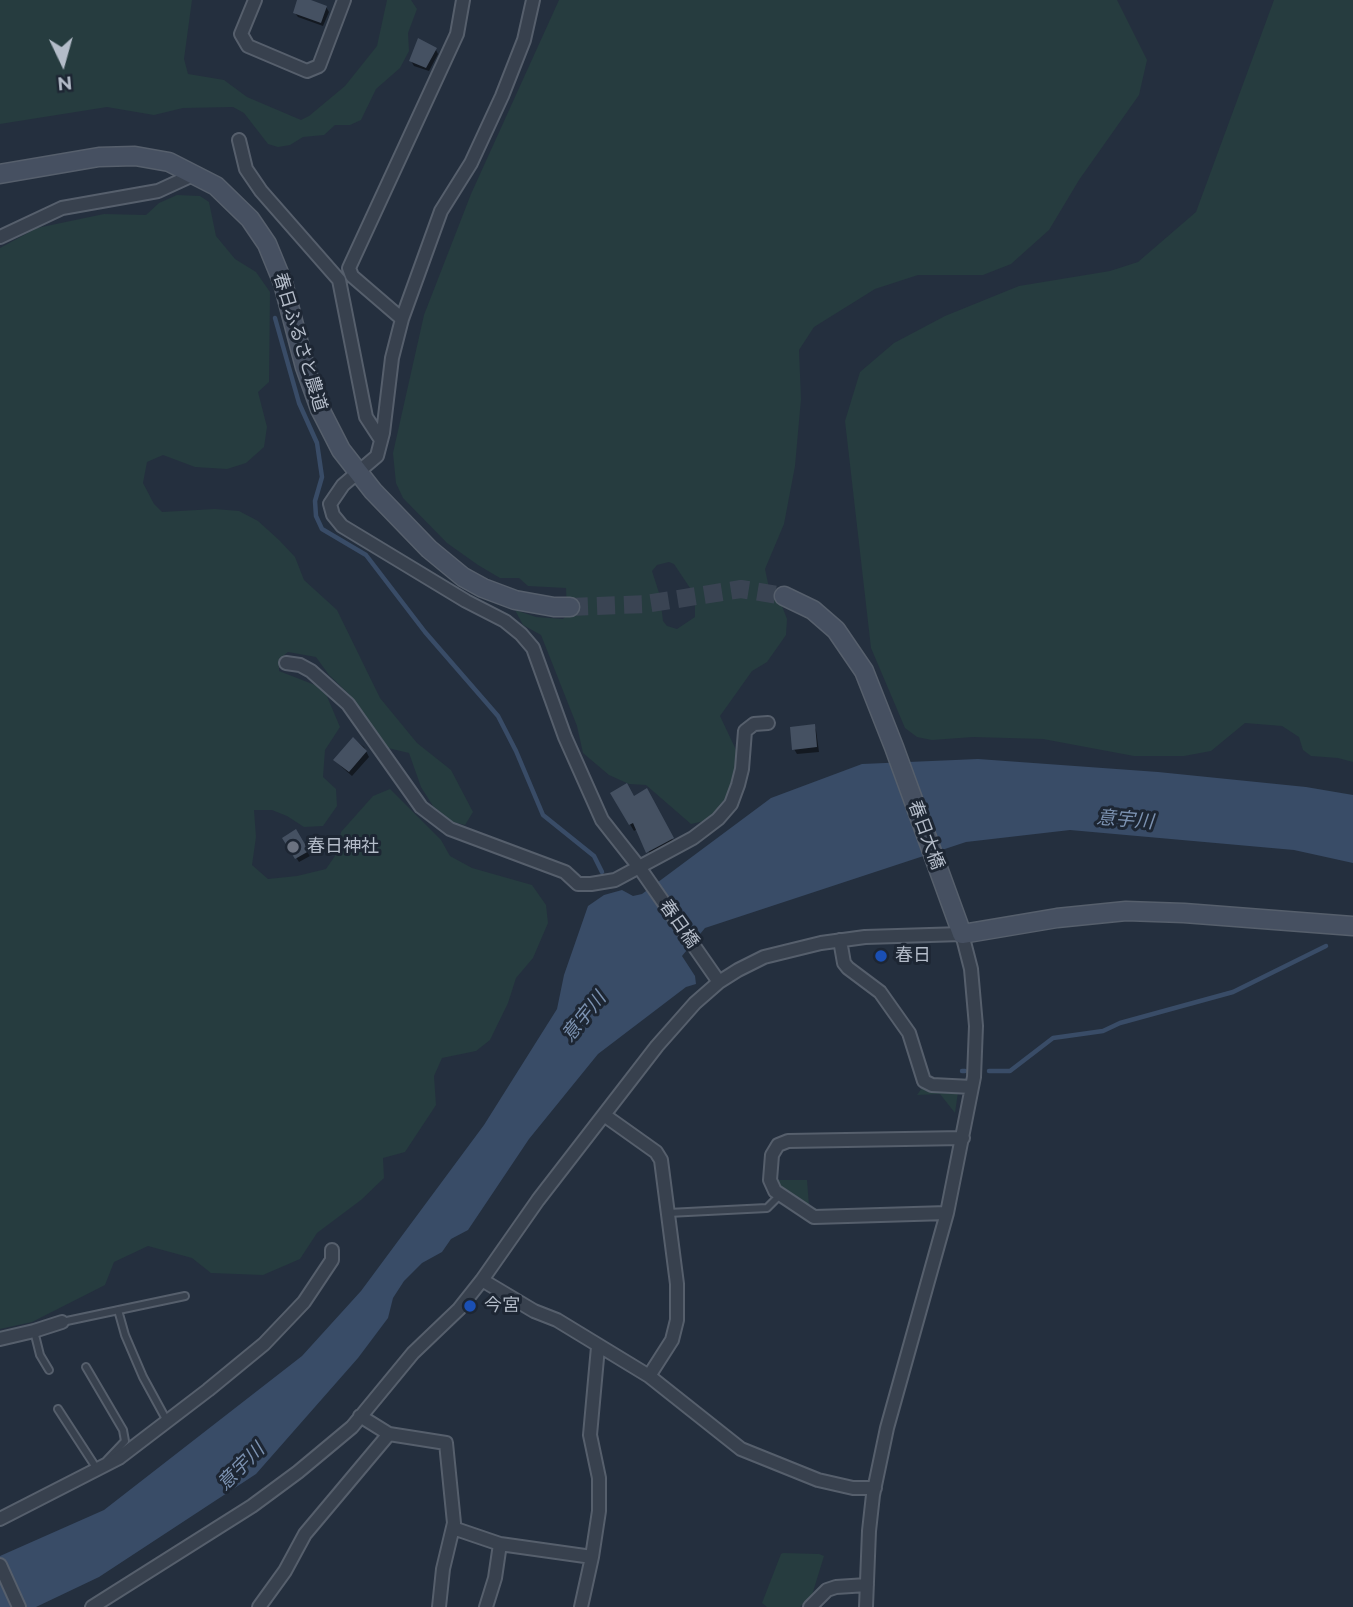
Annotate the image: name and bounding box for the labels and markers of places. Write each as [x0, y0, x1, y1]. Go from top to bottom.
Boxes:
place label: 春日神社 [307, 836, 379, 858]
marker: 春日神社 [285, 839, 301, 855]
place label: 春日 [895, 945, 931, 967]
marker: 春日 [873, 948, 889, 964]
place label: 今宮 [484, 1295, 520, 1317]
marker: 今宮 [462, 1298, 478, 1314]

